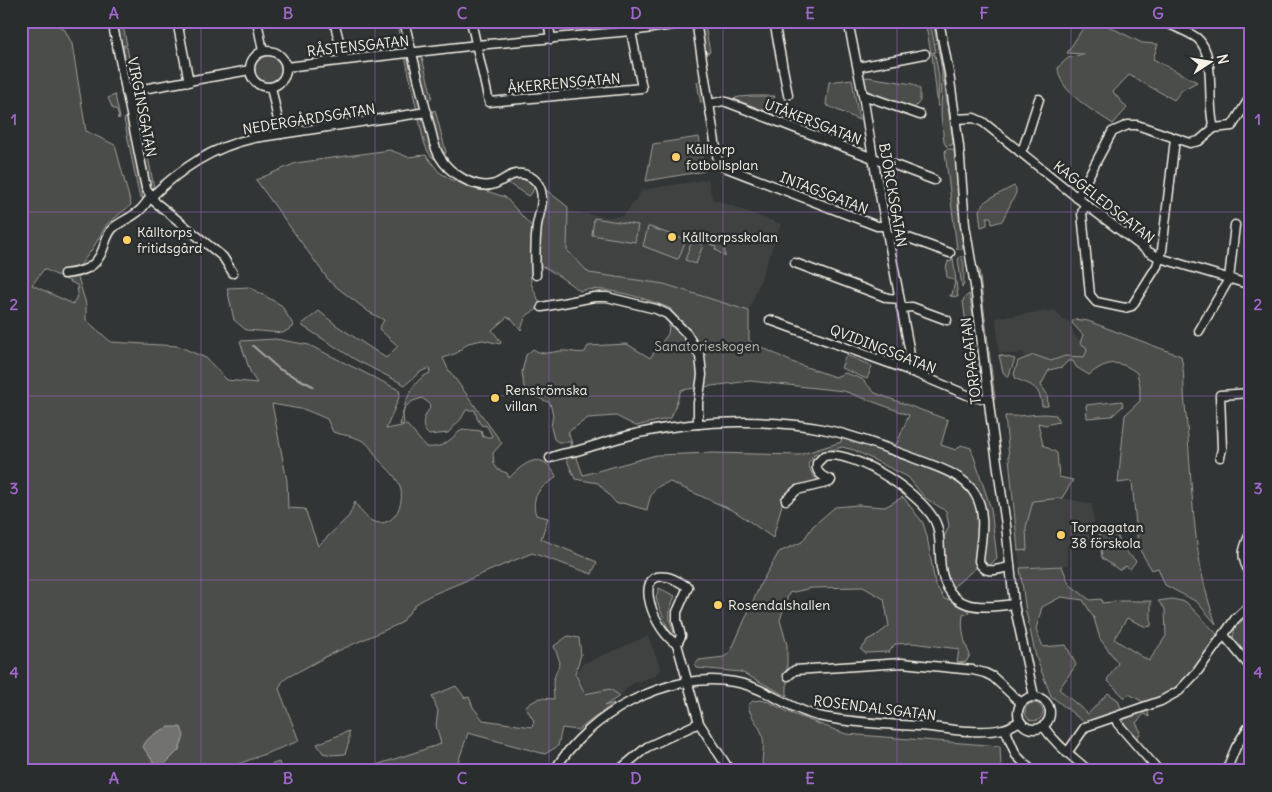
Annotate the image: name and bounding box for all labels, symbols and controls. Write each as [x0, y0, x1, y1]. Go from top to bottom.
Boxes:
text: A [109, 3, 119, 23]
text: B [283, 3, 294, 23]
text: C [457, 3, 468, 23]
text: D [630, 3, 642, 23]
text: E [805, 3, 815, 23]
text: F [979, 3, 989, 23]
text: G [1152, 3, 1164, 23]
street label: RÅSTENSGATAN [306, 32, 410, 60]
north arrow [1184, 38, 1234, 88]
text: N [1213, 53, 1233, 66]
street label: VIRGINSGATAN [124, 56, 160, 158]
street label: ÅKERRENSGATAN [507, 69, 621, 97]
street label: UTÅKERSGATAN [762, 95, 864, 149]
street label: NEDERGÅRDSGATAN [241, 100, 377, 138]
text: 1 [11, 109, 17, 129]
text: 1 [1255, 109, 1261, 129]
place label: Kålltorp fotbollsplan [686, 140, 758, 174]
street label: BJÖRCKSGATAN [875, 142, 911, 248]
marker: Kålltorp fotbollsplan [670, 151, 682, 163]
street label: KAGGELEDSGATAN [1050, 157, 1158, 247]
street label: INTAGSGATAN [777, 168, 871, 218]
place label: Kålltorps fritidsgård [137, 223, 202, 257]
place label: Kålltorpsskolan [682, 228, 778, 246]
marker: Kålltorpsskolan [666, 231, 678, 243]
marker: Kålltorps fritidsgård [121, 234, 133, 246]
text: 2 [10, 294, 19, 314]
text: 2 [1254, 294, 1263, 314]
street label: TORPAGATAN [957, 316, 985, 406]
street label: QVIDINGSGATAN [827, 320, 939, 378]
park label: Sanatorieskogen [654, 337, 760, 355]
place label: Renströmska villan [505, 381, 588, 415]
marker: Renströmska villan [489, 392, 501, 404]
text: 3 [9, 478, 19, 498]
text: 3 [1253, 478, 1263, 498]
place label: Torpagatan 38 förskola [1071, 518, 1144, 552]
marker: Torpagatan 38 förskola [1055, 529, 1067, 541]
place label: Rosendalshallen [728, 596, 830, 614]
marker: Rosendalshallen [712, 599, 724, 611]
text: 4 [9, 662, 19, 682]
text: 4 [1253, 662, 1263, 682]
street label: ROSENDALSGATAN [813, 692, 937, 724]
text: A [109, 768, 119, 788]
text: B [283, 768, 294, 788]
text: C [457, 768, 468, 788]
text: D [630, 768, 642, 788]
text: E [805, 768, 815, 788]
text: F [979, 768, 989, 788]
text: G [1152, 768, 1164, 788]

